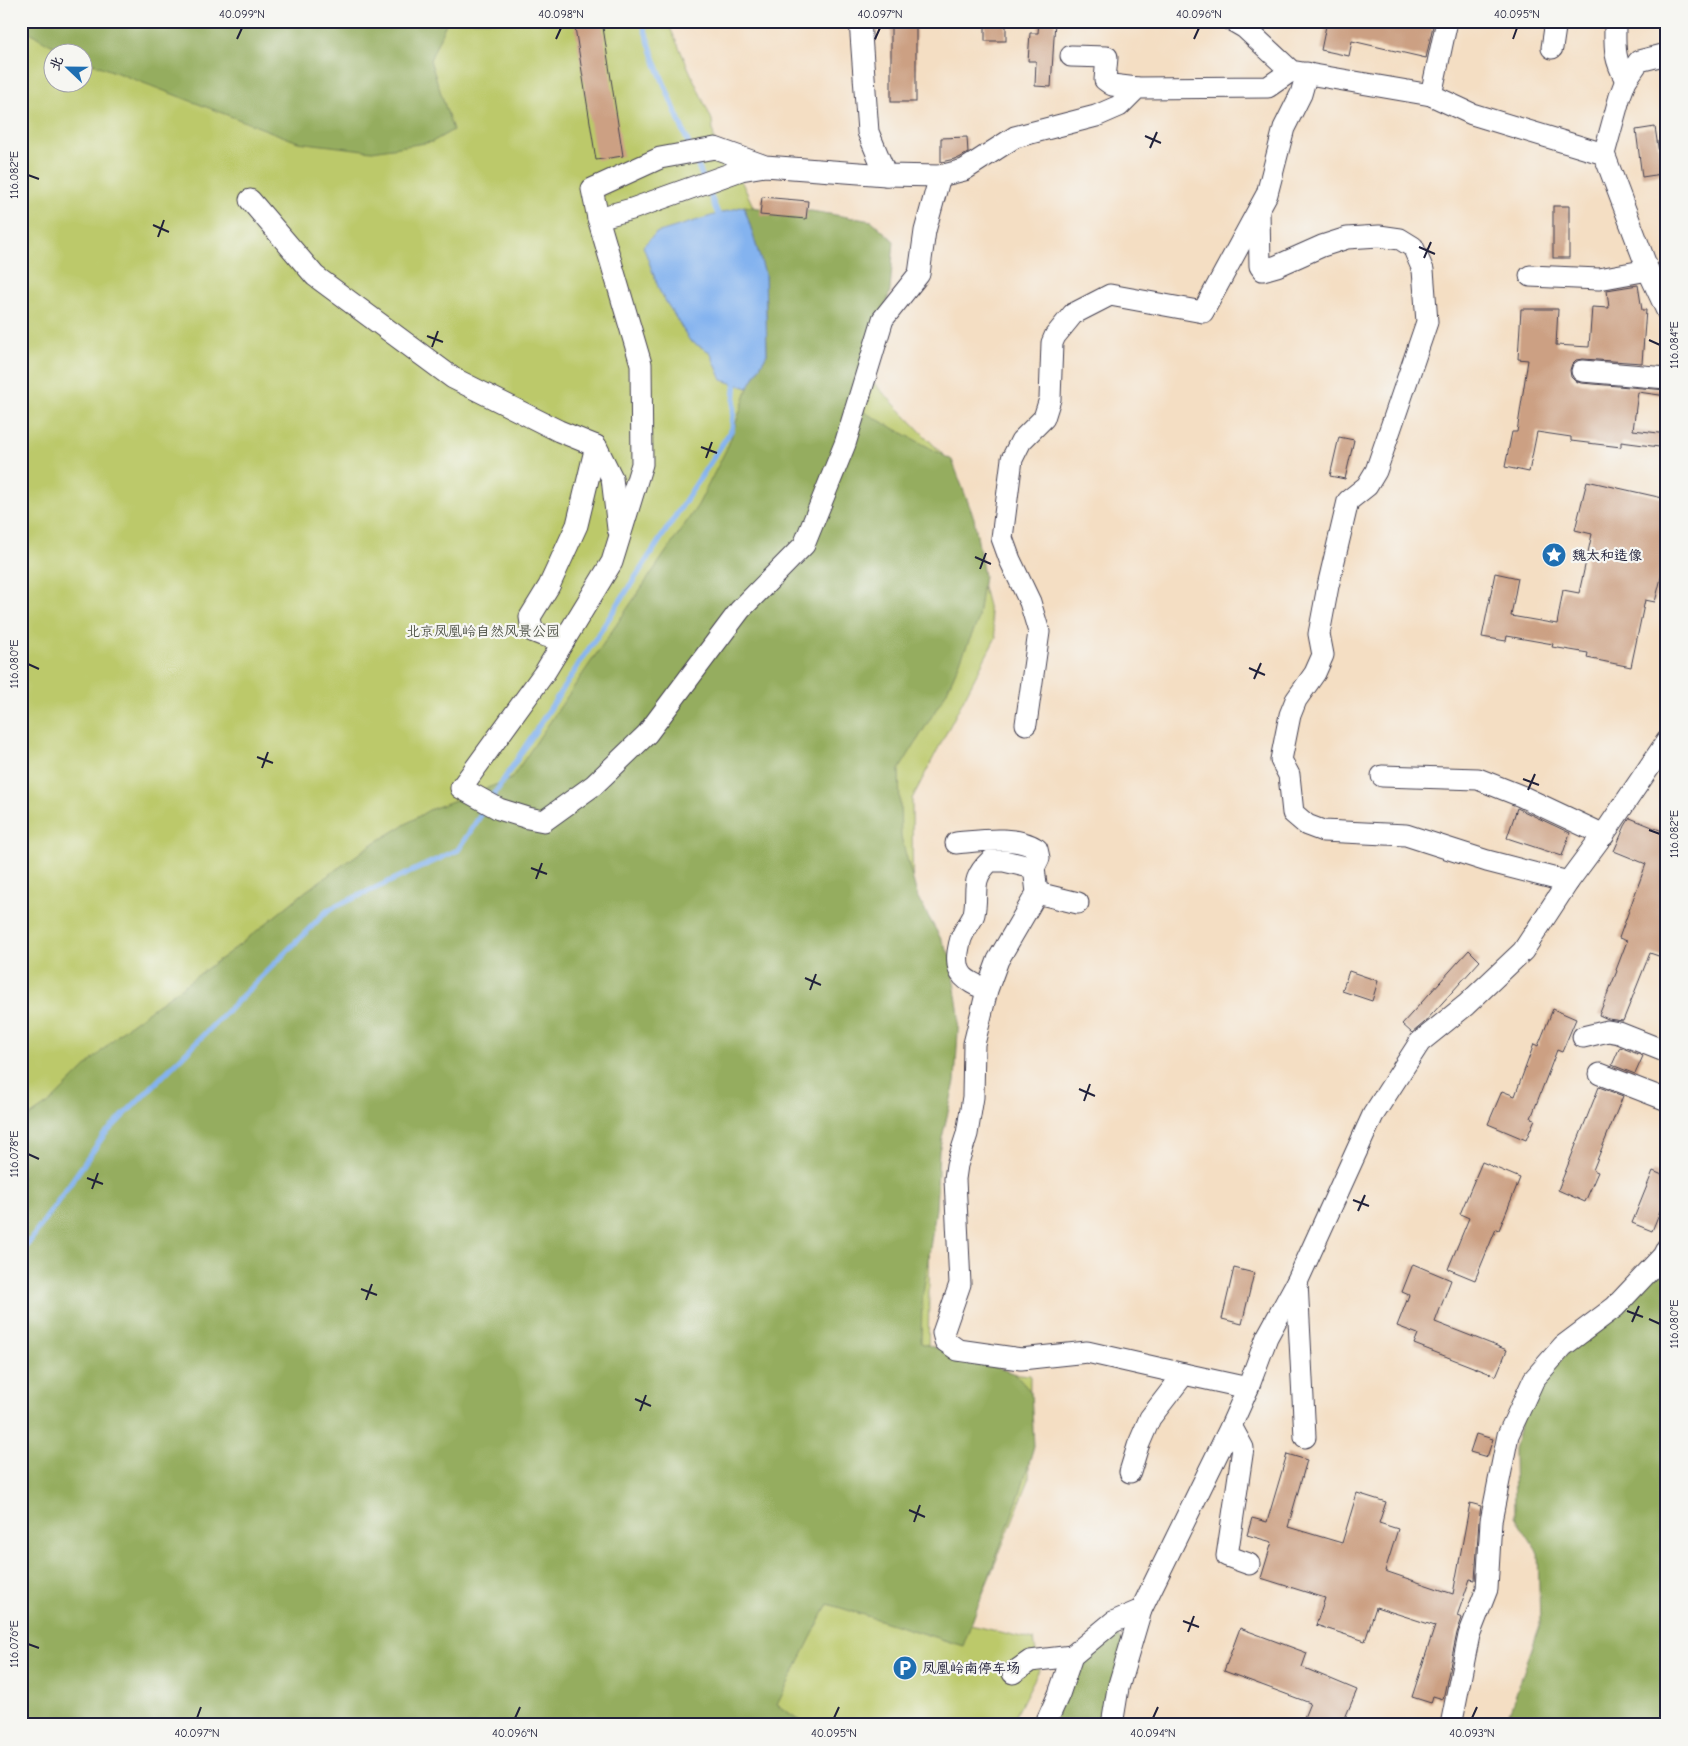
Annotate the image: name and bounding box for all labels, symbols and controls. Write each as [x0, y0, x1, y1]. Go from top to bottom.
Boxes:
text: 40.099°N [219, 7, 265, 21]
text: 40.098°N [538, 7, 584, 21]
text: 40.097°N [857, 7, 903, 21]
text: 40.096°N [1176, 7, 1222, 21]
text: 40.095°N [1494, 7, 1540, 21]
north arrow [42, 42, 92, 92]
text: 北 [46, 54, 67, 73]
text: 116.082°E [7, 151, 21, 199]
text: 116.084°E [1667, 321, 1681, 369]
place icon: 魏太和造像 [1541, 542, 1567, 568]
place label: 魏太和造像 [1572, 547, 1642, 564]
park label: 北京凤凰岭自然风景公园 [406, 623, 560, 640]
text: 116.080°E [7, 640, 21, 688]
text: 116.082°E [1667, 810, 1681, 858]
text: 116.078°E [7, 1130, 21, 1178]
text: 116.080°E [1667, 1300, 1681, 1348]
text: 116.076°E [7, 1620, 21, 1668]
parking icon: 凤凰岭南停车场 [892, 1655, 918, 1681]
place label: 凤凰岭南停车场 [922, 1660, 1020, 1677]
text: 40.097°N [174, 1726, 220, 1740]
text: 40.096°N [492, 1726, 538, 1740]
text: 40.095°N [811, 1726, 857, 1740]
text: 40.094°N [1130, 1726, 1176, 1740]
text: 40.093°N [1449, 1726, 1495, 1740]

